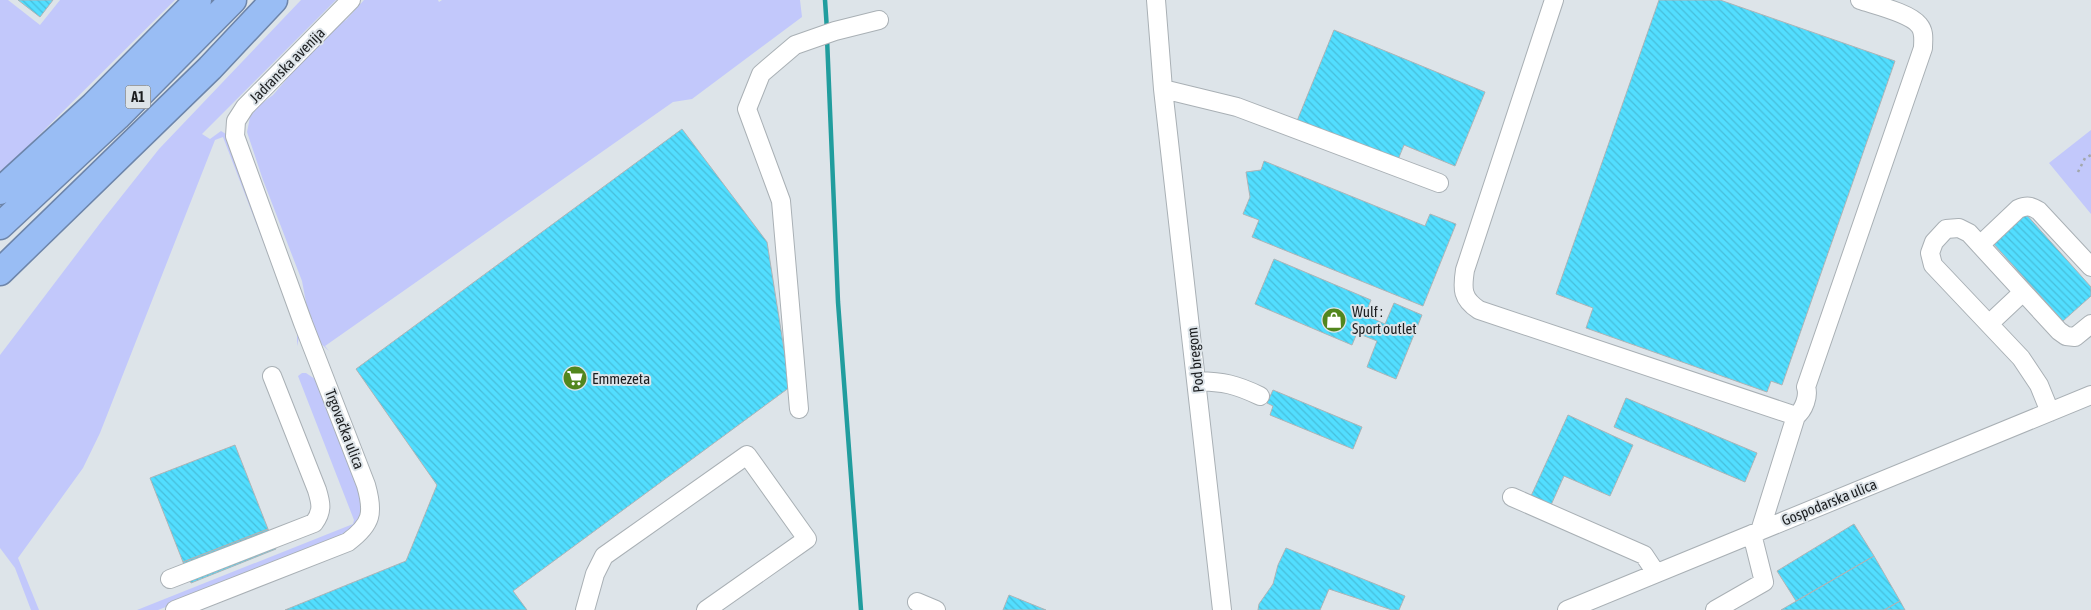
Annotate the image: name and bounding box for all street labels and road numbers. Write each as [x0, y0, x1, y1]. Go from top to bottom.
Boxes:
street label: Jadranska avenija [246, 24, 328, 106]
road number: A1 [126, 85, 150, 108]
street label: Pod bregom [1183, 326, 1207, 394]
street label: Trgovačka ulica [322, 387, 368, 471]
street label: Gospodarska ulica [1779, 475, 1879, 529]

